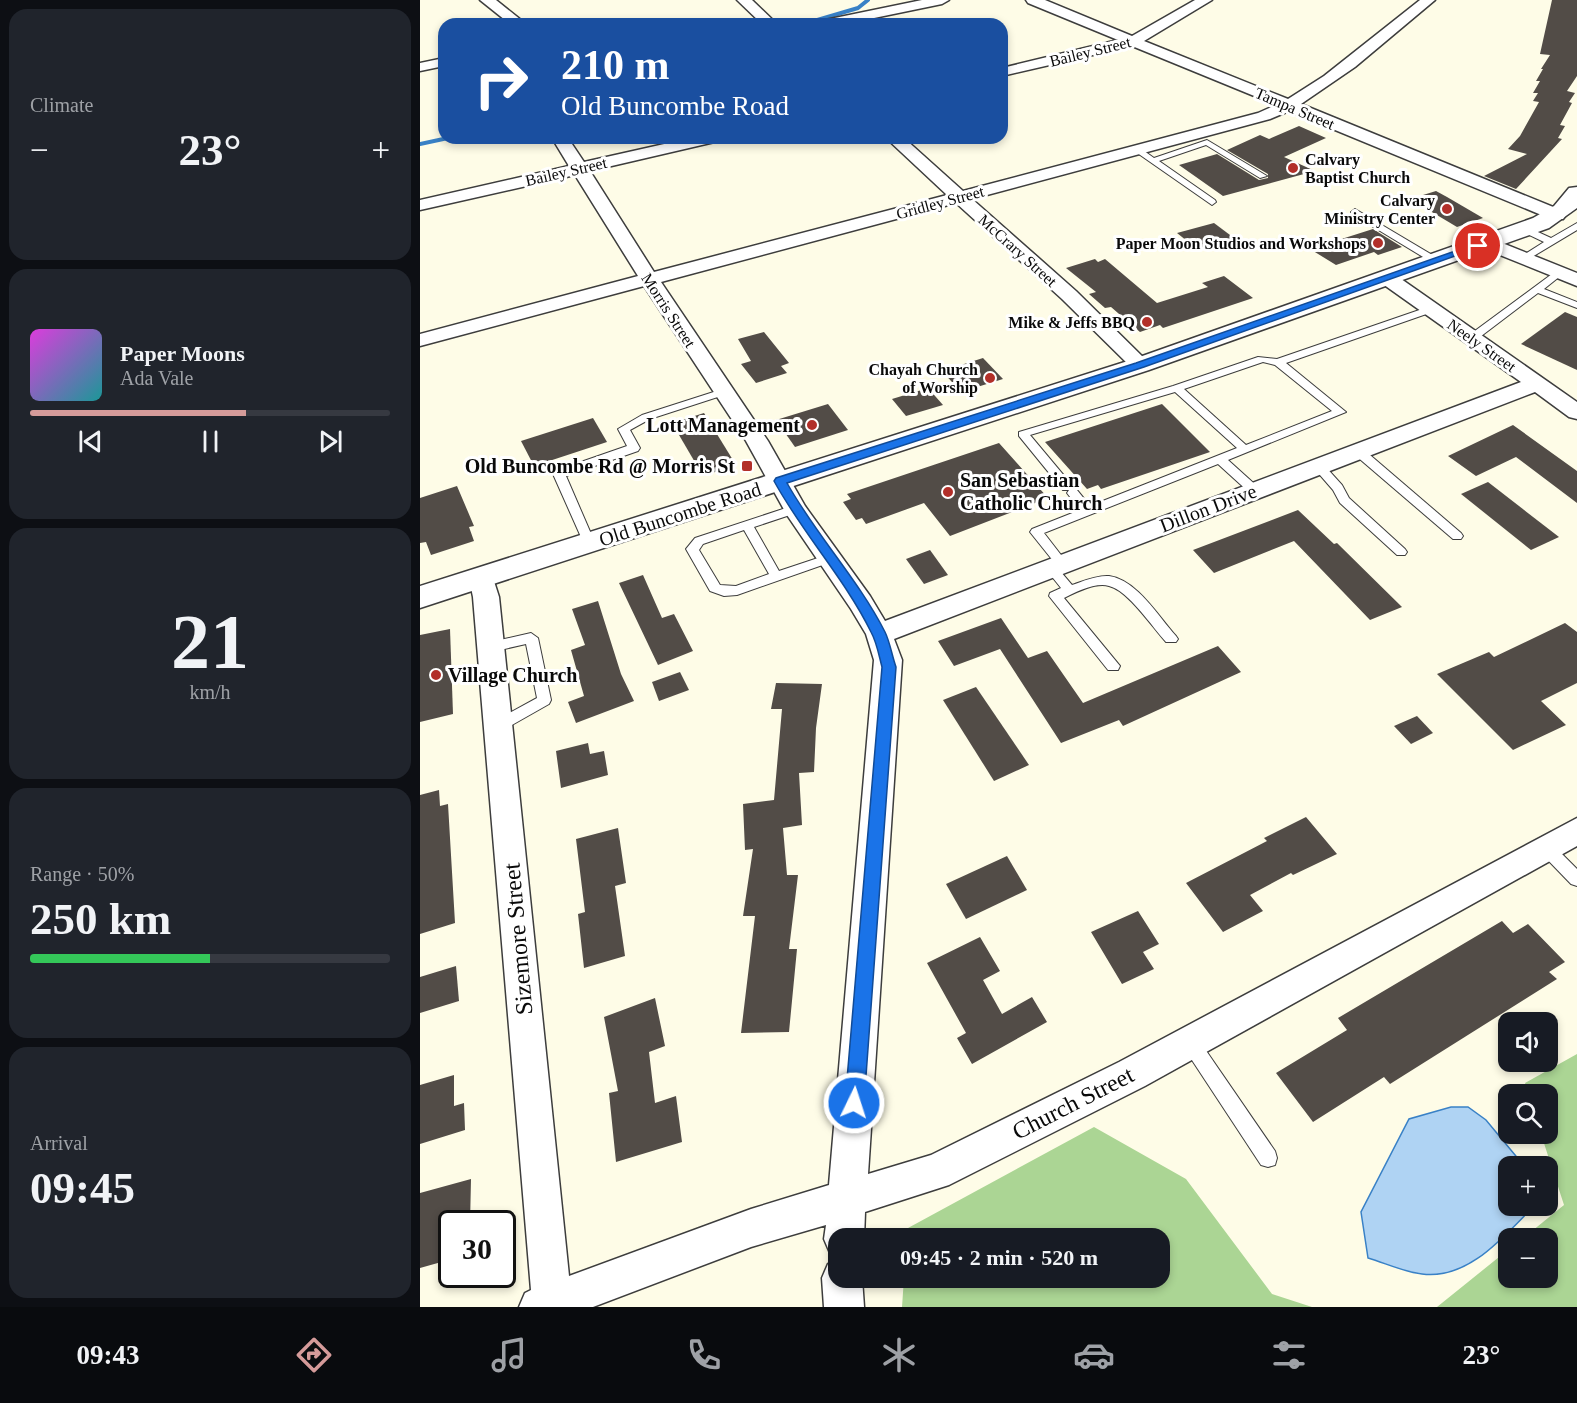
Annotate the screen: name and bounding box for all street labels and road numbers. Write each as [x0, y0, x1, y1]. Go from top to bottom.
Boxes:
street label: Bailey Street [1048, 33, 1133, 71]
street label: Tampa Street [1252, 84, 1338, 134]
street label: Bailey Street [524, 154, 609, 190]
street label: Gridley Street [894, 182, 987, 223]
street label: McCrary Street [974, 211, 1061, 291]
street label: Morris Street [638, 270, 699, 351]
street label: Neely Street [1444, 316, 1520, 376]
street label: Old Buncombe Road [596, 477, 764, 551]
street label: Dillon Drive [1157, 479, 1260, 536]
street label: Sizemore Street [498, 862, 538, 1016]
street label: Church Street [1008, 1061, 1138, 1145]

